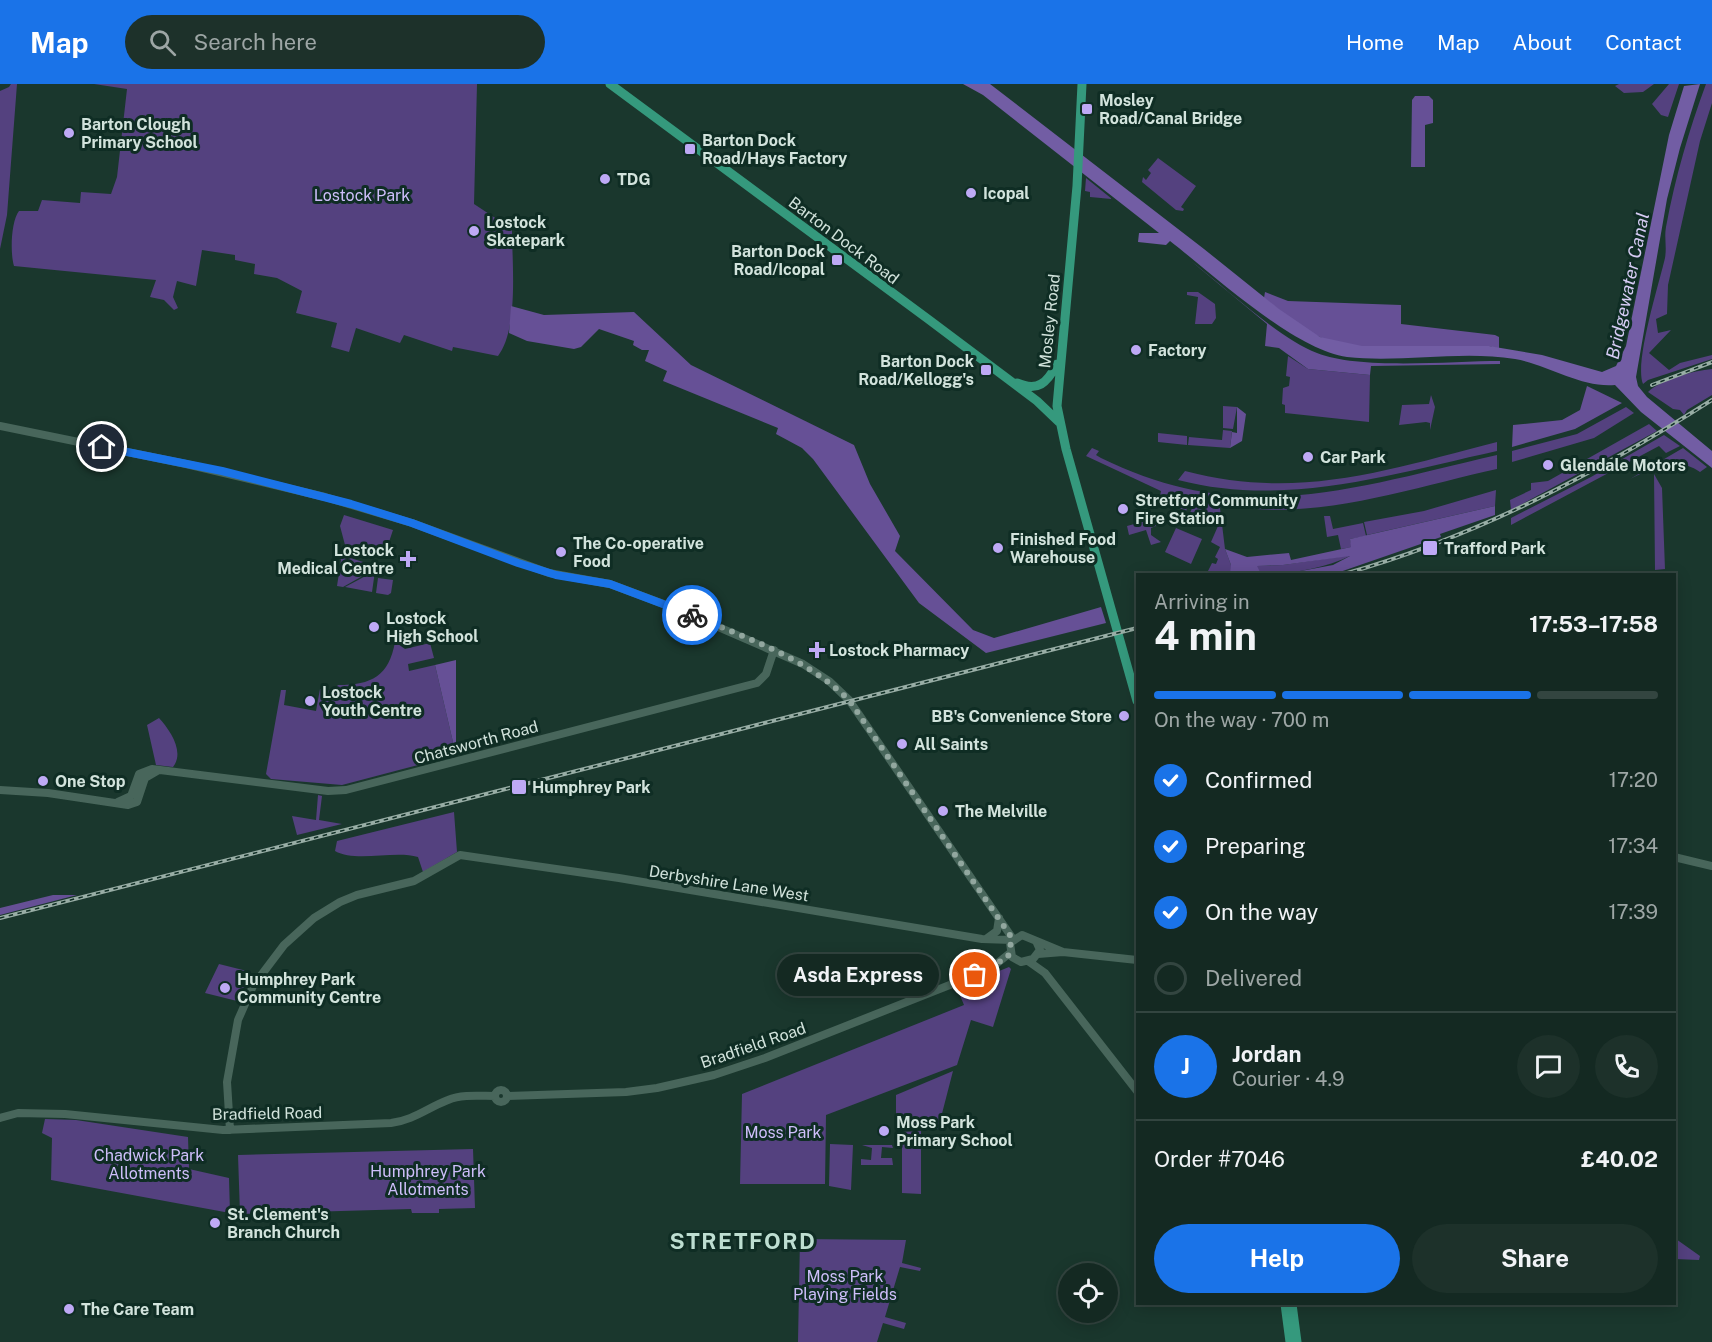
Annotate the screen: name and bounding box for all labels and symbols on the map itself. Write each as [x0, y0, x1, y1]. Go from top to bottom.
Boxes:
place label: Mosley Road/Canal Bridge [1099, 91, 1242, 128]
marker: Mosley Road/Canal Bridge [1080, 102, 1094, 116]
place label: Barton Clough Primary School [81, 115, 198, 152]
marker: Barton Clough Primary School [62, 126, 76, 140]
place label: Barton Dock Road/Hays Factory [702, 131, 847, 168]
marker: Barton Dock Road/Hays Factory [683, 142, 697, 156]
place label: TDG [617, 170, 651, 189]
marker: TDG [598, 172, 612, 186]
place label: Icopal [983, 184, 1030, 203]
park label: Lostock Park [314, 186, 410, 205]
marker: Icopal [964, 186, 978, 200]
street label: Barton Dock Road [785, 193, 903, 288]
water label: Bridgewater Canal [1602, 211, 1653, 361]
place label: Lostock Skatepark [486, 213, 565, 250]
marker: Lostock Skatepark [467, 224, 481, 238]
place label: Barton Dock Road/Icopal [731, 242, 825, 279]
marker: Barton Dock Road/Icopal [830, 253, 844, 267]
street label: Mosley Road [1035, 273, 1064, 369]
place label: Factory [1148, 341, 1207, 360]
marker: Factory [1129, 343, 1143, 357]
place label: Barton Dock Road/Kellogg's [858, 352, 974, 389]
marker: Barton Dock Road/Kellogg's [979, 363, 993, 377]
pin [76, 421, 127, 472]
place label: Car Park [1320, 448, 1386, 467]
marker: Car Park [1301, 450, 1315, 464]
place label: Glendale Motors [1560, 456, 1686, 475]
marker: Glendale Motors [1541, 458, 1555, 472]
place label: Stretford Community Fire Station [1135, 491, 1298, 528]
marker: Stretford Community Fire Station [1116, 502, 1130, 516]
place label: Finished Food Warehouse [1010, 530, 1116, 567]
place label: The Co-operative Food [573, 534, 704, 571]
marker: Trafford Park [1421, 539, 1439, 557]
place label: Trafford Park [1444, 539, 1546, 558]
place label: Lostock Medical Centre [277, 541, 394, 578]
marker: Finished Food Warehouse [991, 541, 1005, 555]
marker: The Co-operative Food [554, 545, 568, 559]
marker: Lostock Medical Centre [399, 550, 417, 568]
courier [662, 585, 722, 645]
place label: Lostock High School [386, 609, 479, 646]
marker: Lostock High School [367, 620, 381, 634]
place label: Lostock Pharmacy [829, 641, 969, 660]
marker: Lostock Pharmacy [810, 643, 824, 657]
place label: Lostock Youth Centre [322, 683, 422, 720]
marker: Lostock Youth Centre [303, 694, 317, 708]
place label: BB's Convenience Store [931, 707, 1112, 726]
marker: BB's Convenience Store [1117, 709, 1131, 723]
street label: Chatsworth Road [412, 717, 540, 768]
place label: All Saints [914, 735, 988, 754]
marker: All Saints [895, 737, 909, 751]
place label: One Stop [55, 772, 126, 791]
marker: One Stop [36, 774, 50, 788]
marker: Humphrey Park [510, 778, 528, 796]
place label: Humphrey Park [532, 778, 651, 797]
place label: The Melville [955, 802, 1047, 821]
marker: The Melville [936, 804, 950, 818]
street label: Derbyshire Lane West [648, 861, 810, 906]
pin [949, 949, 1000, 1000]
callout: Asda Express [777, 954, 939, 996]
place label: Humphrey Park Community Centre [237, 970, 381, 1007]
marker: Humphrey Park Community Centre [218, 981, 232, 995]
street label: Bradfield Road [698, 1019, 808, 1072]
street label: Bradfield Road [212, 1103, 322, 1124]
place label: Moss Park Primary School [896, 1113, 1013, 1150]
park label: Moss Park [744, 1123, 822, 1142]
marker: Moss Park Primary School [877, 1124, 891, 1138]
park label: Chadwick Park Allotments [94, 1146, 204, 1183]
park label: Humphrey Park Allotments [370, 1162, 486, 1199]
place label: St. Clement's Branch Church [227, 1205, 340, 1242]
marker: St. Clement's Branch Church [208, 1216, 222, 1230]
district label: STRETFORD [670, 1228, 816, 1254]
park label: Moss Park Playing Fields [793, 1267, 897, 1304]
place label: The Care Team [81, 1300, 194, 1319]
marker: The Care Team [62, 1302, 76, 1316]

